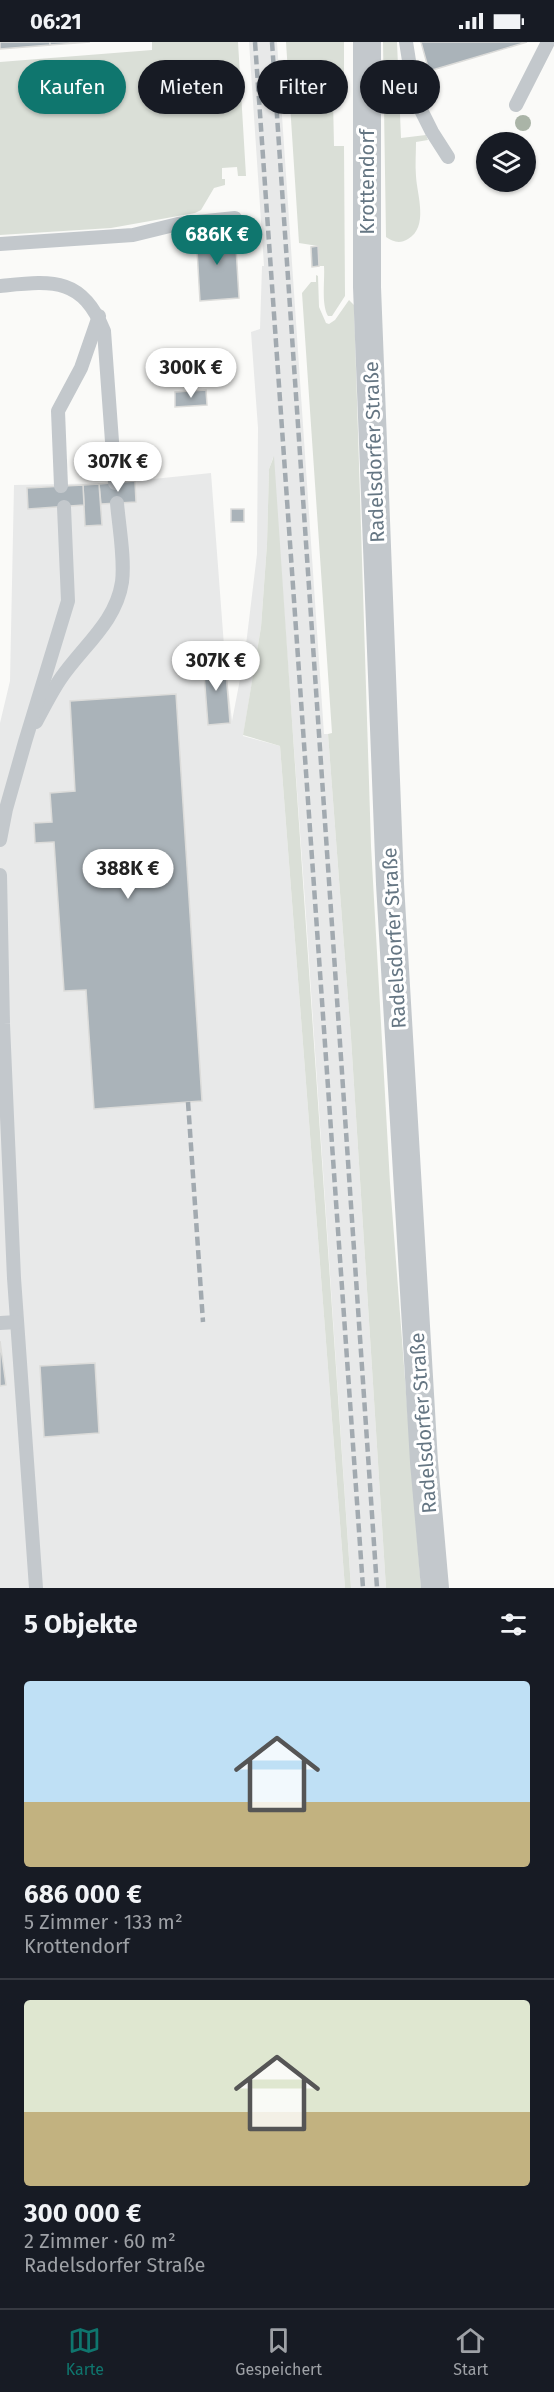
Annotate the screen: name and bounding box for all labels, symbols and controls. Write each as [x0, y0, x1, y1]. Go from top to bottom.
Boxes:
text: 06:21 [30, 8, 82, 35]
chip: Kaufen [18, 60, 126, 114]
chip: Mieten [138, 60, 245, 114]
chip: Filter [257, 60, 348, 114]
chip: Neu [360, 60, 440, 114]
street label: Krottendorf [355, 128, 379, 235]
map controls [476, 132, 536, 192]
button: layers [476, 132, 536, 192]
pin: 686K € [168, 215, 266, 266]
text: 686K € [185, 222, 249, 246]
pin: 300K € [142, 348, 240, 399]
text: 300K € [159, 355, 223, 379]
street label: Radelsdorfer Straße [359, 361, 389, 543]
pin: 307K € [69, 442, 167, 493]
text: 307K € [88, 449, 148, 473]
pin: 307K € [167, 641, 265, 692]
text: 307K € [186, 648, 246, 672]
street label: Radelsdorfer Straße [377, 847, 411, 1029]
pin: 388K € [79, 849, 177, 900]
text: 388K € [97, 856, 159, 880]
street label: Radelsdorfer Straße [405, 1332, 441, 1514]
icon: filters [497, 1608, 530, 1641]
text: 5 Objekte [24, 1609, 138, 1640]
icon: home [223, 1720, 331, 1828]
text: 686 000 € [24, 1879, 142, 1910]
text: 5 Zimmer · 133 m² [24, 1910, 183, 1934]
text: Krottendorf [24, 1934, 129, 1958]
icon: home [223, 2039, 331, 2147]
text: 300 000 € [24, 2198, 141, 2229]
text: 2 Zimmer · 60 m² [24, 2229, 176, 2253]
text: Radelsdorfer Straße [24, 2253, 205, 2277]
tab: Karte [66, 2324, 104, 2379]
tab: Gespeichert [235, 2324, 322, 2379]
tab: Start [453, 2324, 488, 2379]

